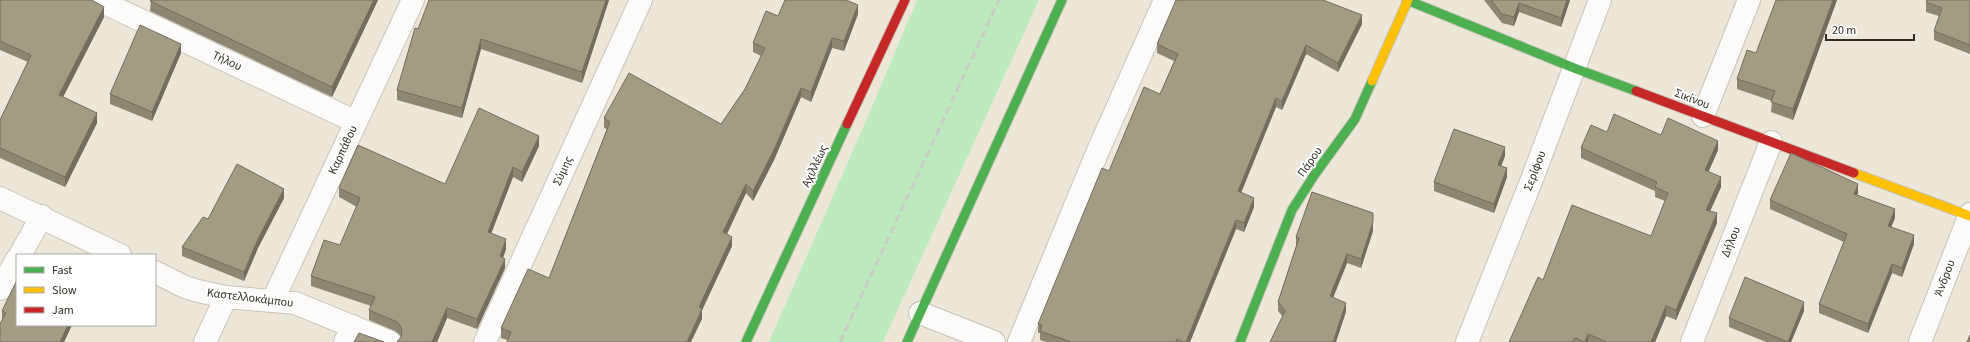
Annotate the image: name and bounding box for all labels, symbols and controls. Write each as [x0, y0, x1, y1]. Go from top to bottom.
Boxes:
scale bar [1826, 16, 1914, 42]
text: 20 m [1832, 22, 1856, 39]
street label: Τήλου [209, 47, 245, 75]
street label: Σικίνου [1672, 85, 1712, 113]
street label: Καρπάθου [324, 123, 362, 177]
street label: Αχιλλέως [798, 142, 832, 190]
street label: Πάρου [1293, 143, 1327, 181]
street label: Σερίφου [1520, 148, 1550, 194]
street label: Σύμης [549, 153, 577, 189]
street label: Δήλου [1717, 224, 1745, 260]
legend [16, 254, 156, 326]
street label: Άνδρου [1930, 257, 1960, 299]
text: Fast [52, 262, 72, 279]
text: Slow [52, 282, 77, 299]
street label: Καστελλοκάμπου [206, 284, 294, 312]
text: Jam [52, 302, 74, 319]

